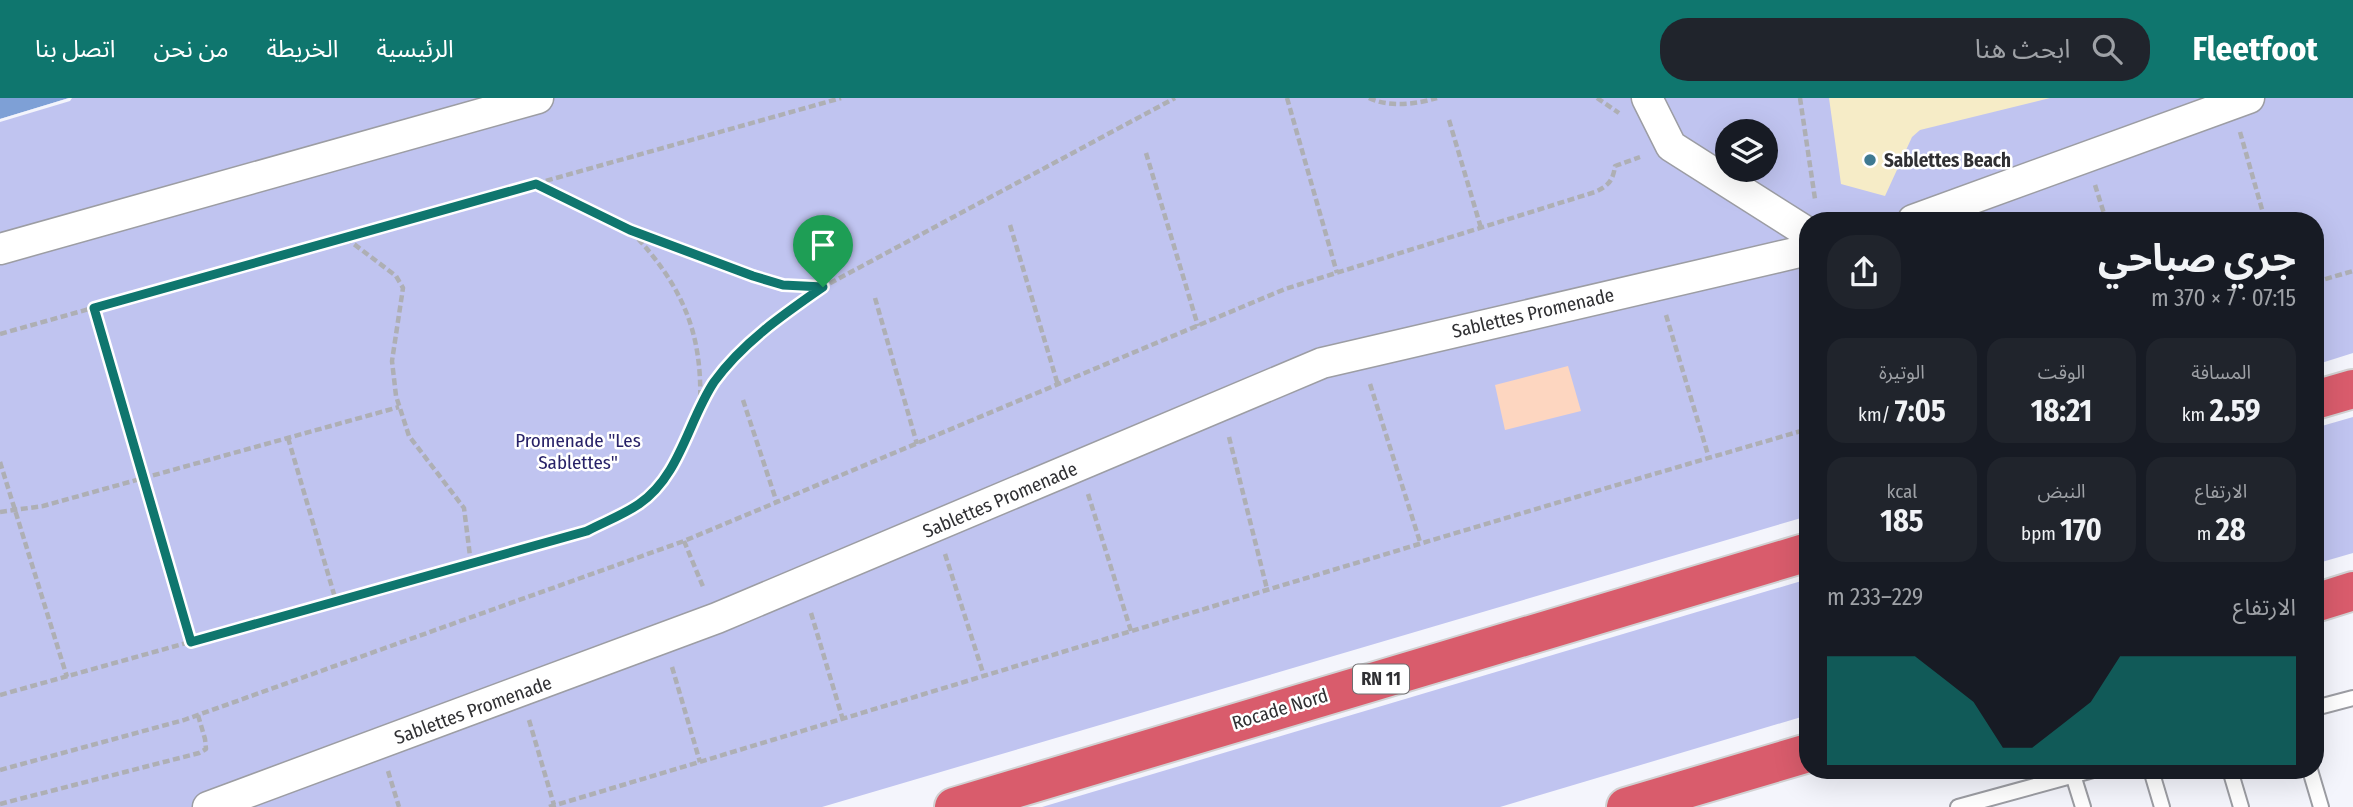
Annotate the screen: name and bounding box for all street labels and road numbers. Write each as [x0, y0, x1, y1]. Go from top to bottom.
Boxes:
street label: Sablettes Promenade [1450, 283, 1616, 343]
street label: Sablettes Promenade [919, 457, 1081, 543]
road number: RN 11 [1353, 664, 1409, 694]
street label: Sablettes Promenade [391, 671, 555, 749]
street label: Rocade Nord [1229, 684, 1331, 734]

